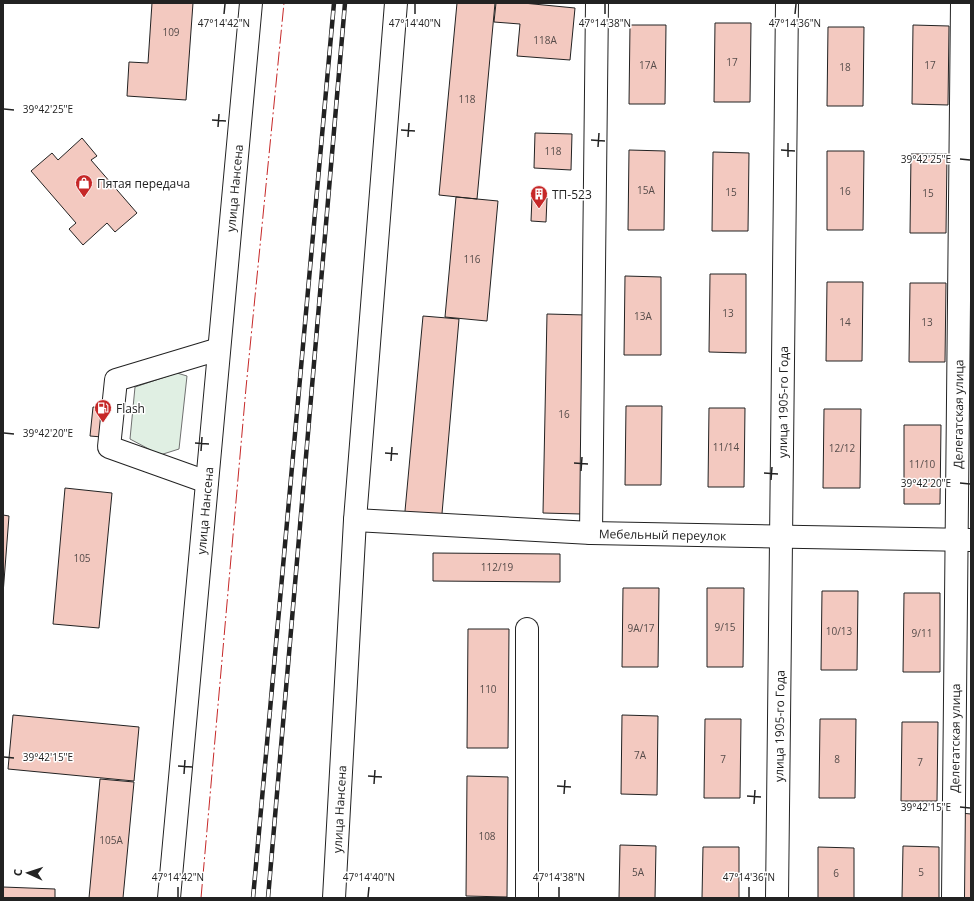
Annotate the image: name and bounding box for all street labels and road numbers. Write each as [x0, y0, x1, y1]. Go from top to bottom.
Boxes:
street label: улица Нансена [222, 144, 247, 232]
street label: улица 1905-го Года [773, 346, 792, 458]
street label: Делегатская улица [949, 359, 967, 469]
street label: улица Нансена [192, 466, 217, 555]
street label: Мебельный переулок [599, 525, 727, 544]
street label: улица 1905-го Года [770, 670, 788, 782]
street label: Делегатская улица [946, 683, 964, 793]
street label: улица Нансена [328, 765, 350, 853]

